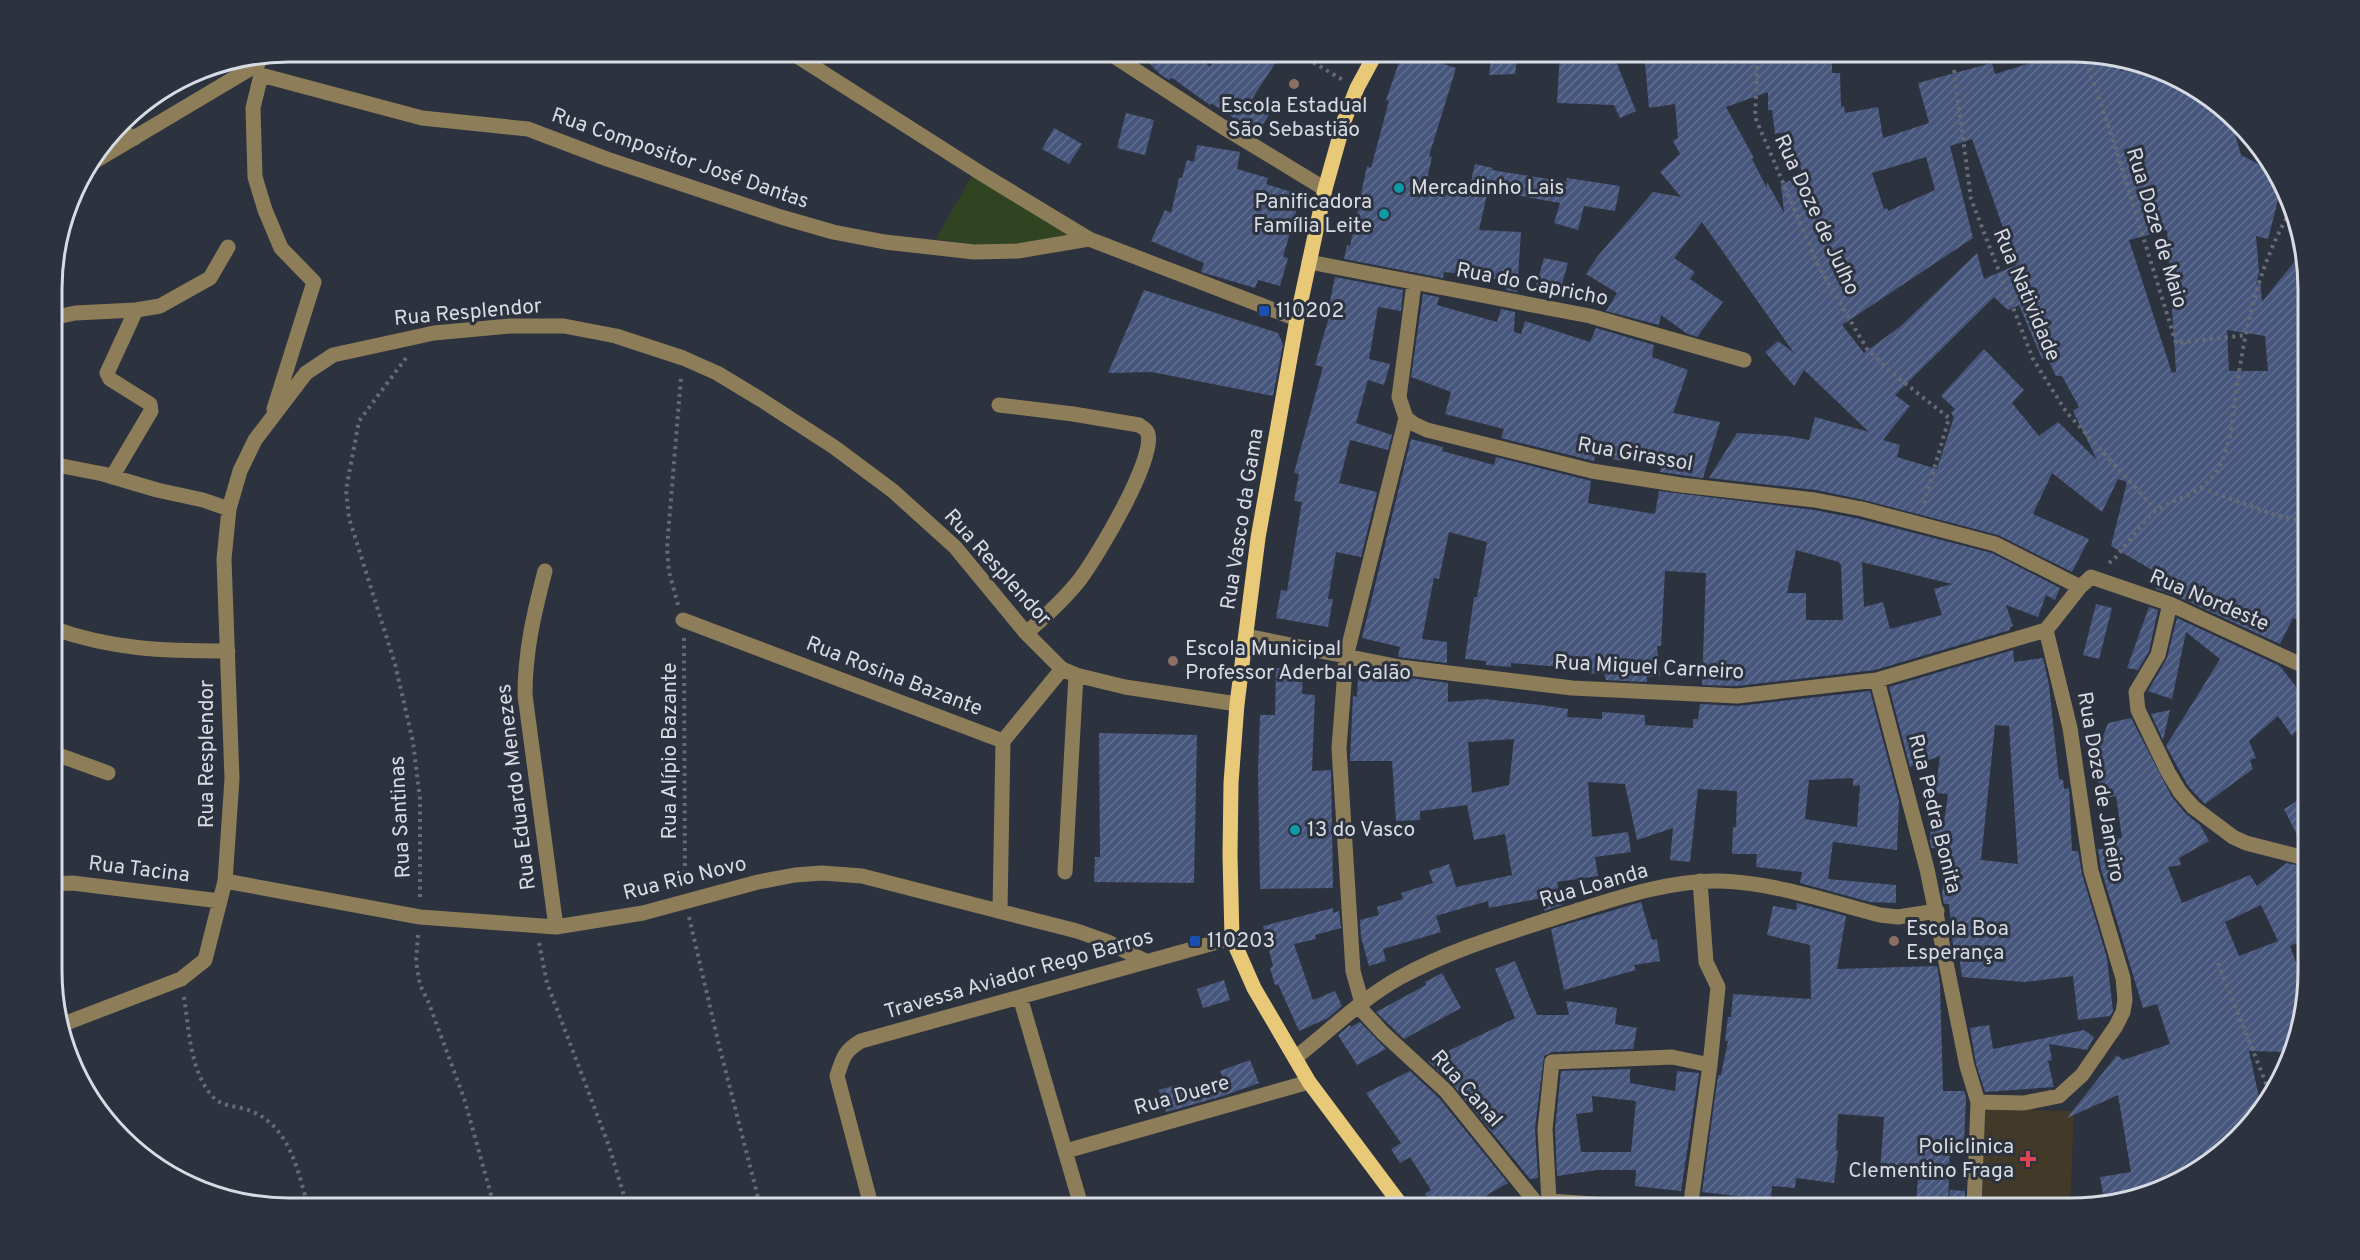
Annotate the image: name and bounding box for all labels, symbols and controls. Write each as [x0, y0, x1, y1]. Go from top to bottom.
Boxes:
marker: Escola Estadual São Sebastião [1287, 77, 1301, 91]
place label: Escola Estadual São Sebastião [1221, 93, 1367, 144]
street label: Rua Compositor José Dantas [548, 102, 812, 216]
street label: Rua Doze de Julho [1767, 130, 1865, 300]
street label: Rua Doze de Maio [2119, 145, 2193, 311]
place label: Mercadinho Lais [1411, 175, 1564, 202]
marker: Mercadinho Lais [1392, 181, 1406, 195]
place label: Panificadora Família Leite [1253, 189, 1372, 240]
marker: Panificadora Família Leite [1377, 207, 1391, 221]
street label: Rua Natividade [1986, 224, 2066, 366]
street label: Rua do Capricho [1454, 257, 1610, 313]
street label: Rua Resplendor [393, 293, 543, 333]
place label: 110202 [1276, 298, 1344, 325]
marker: 110202 [1257, 304, 1271, 318]
street label: Rua Vasco da Gama [1215, 426, 1271, 612]
street label: Rua Girassol [1575, 432, 1695, 478]
street label: Rua Resplendor [937, 504, 1057, 632]
street label: Rua Nordeste [2145, 564, 2273, 638]
street label: Rua Rosina Bazante [802, 631, 986, 723]
place label: Escola Municipal Professor Aderbal Galão [1185, 636, 1411, 687]
street label: Rua Miguel Carneiro [1553, 650, 1745, 686]
marker: Escola Municipal Professor Aderbal Galão [1166, 654, 1180, 668]
street label: Rua Alípio Bazante [657, 662, 684, 840]
street label: Rua Resplendor [194, 680, 221, 828]
street label: Rua Eduardo Menezes [491, 682, 543, 892]
street label: Rua Doze de Janeiro [2070, 690, 2130, 884]
street label: Rua Pedra Bonita [1901, 731, 1967, 897]
street label: Rua Santinas [384, 755, 418, 879]
place label: 13 do Vasco [1307, 817, 1415, 844]
marker: 13 do Vasco [1288, 823, 1302, 837]
street label: Rua Tacina [87, 850, 191, 890]
street label: Rua Rio Novo [620, 851, 750, 907]
street label: Rua Loanda [1537, 858, 1651, 914]
place label: Escola Boa Esperança [1906, 916, 2009, 967]
street label: Travessa Aviador Rego Barros [881, 924, 1157, 1026]
place label: 110203 [1207, 928, 1275, 955]
marker: 110203 [1188, 934, 1202, 948]
marker: Escola Boa Esperança [1887, 934, 1901, 948]
street label: Rua Canal [1424, 1045, 1508, 1133]
street label: Rua Duere [1131, 1070, 1233, 1122]
place label: Policlinica Clementino Fraga [1848, 1134, 2014, 1185]
marker: Policlinica Clementino Fraga [2019, 1150, 2037, 1168]

